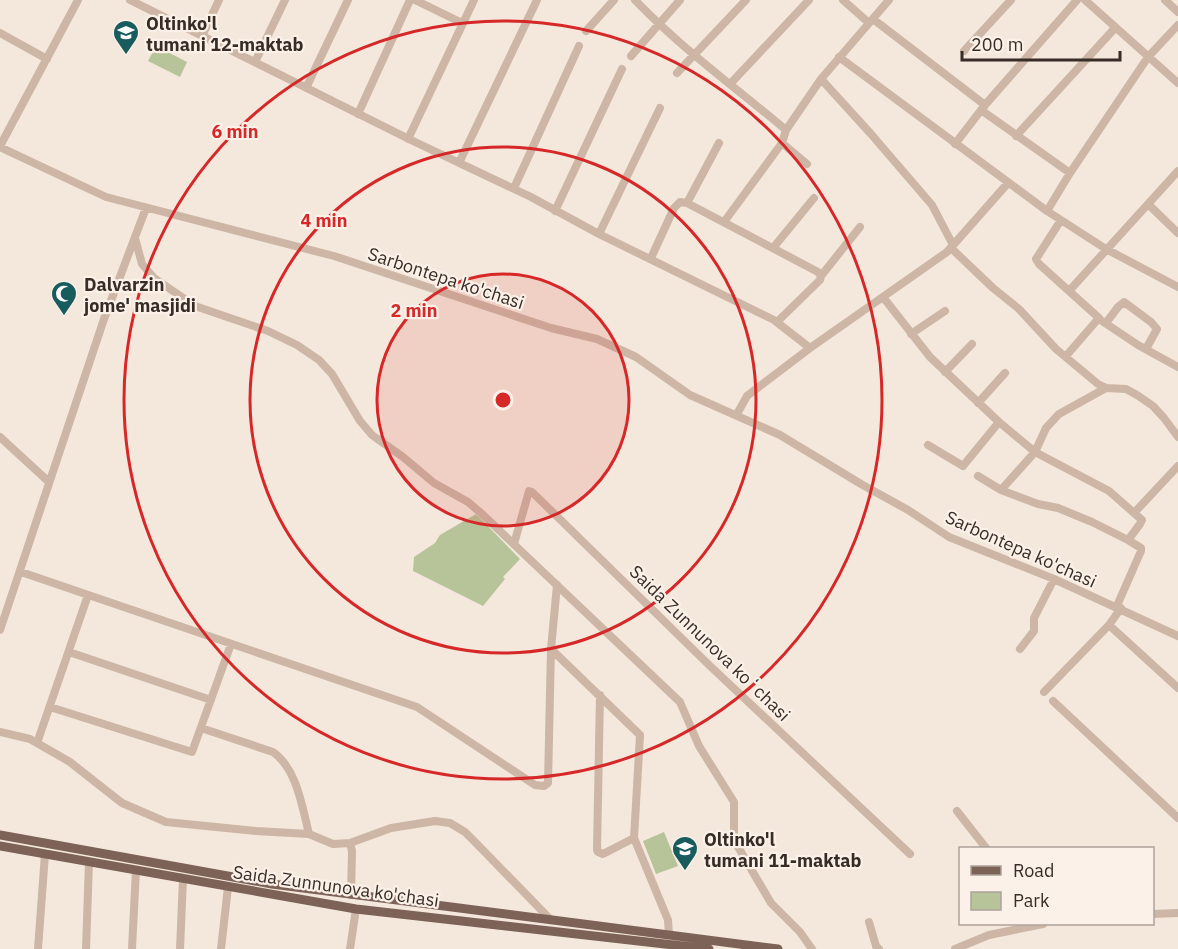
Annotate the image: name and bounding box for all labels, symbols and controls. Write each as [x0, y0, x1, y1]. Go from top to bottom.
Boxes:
place label: Oltinko'l tumani 12-maktab [146, 12, 304, 56]
school or university icon: Oltinko'l tumani 12-maktab [111, 18, 141, 56]
scale bar [962, 24, 1120, 62]
text: 200 m [971, 33, 1023, 56]
text: 6 min [211, 120, 259, 143]
text: 4 min [300, 209, 348, 232]
street label: Sarbontepa ko'chasi [365, 242, 527, 314]
place label: Dalvarzin jome' masjidi [83, 273, 196, 317]
mosque icon: Dalvarzin jome' masjidi [49, 279, 79, 317]
text: 2 min [390, 299, 438, 322]
centre of rings [493, 390, 513, 410]
street label: Sarbontepa ko'chasi [942, 505, 1100, 593]
street label: Saida Zunnunova koʻchasi [625, 560, 795, 726]
place label: Oltinko'l tumani 11-maktab [704, 828, 862, 872]
school or university icon: Oltinko'l tumani 11-maktab [670, 834, 700, 872]
legend [959, 847, 1154, 925]
text: Road [1013, 859, 1054, 882]
street label: Saida Zunnunova ko'chasi [231, 860, 441, 912]
text: Park [1013, 889, 1050, 912]

